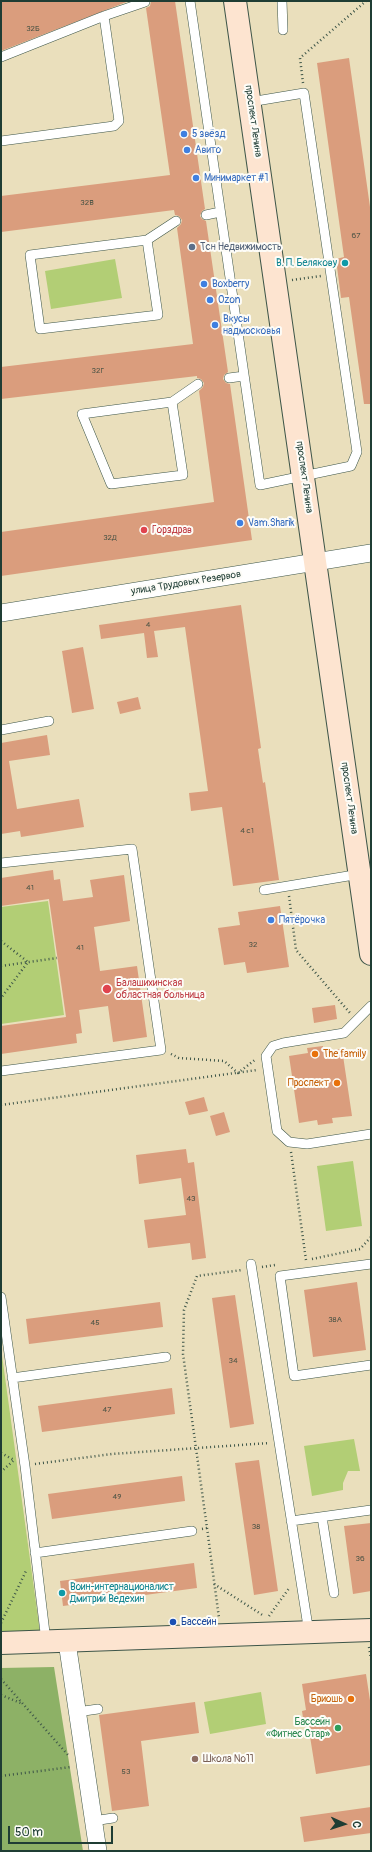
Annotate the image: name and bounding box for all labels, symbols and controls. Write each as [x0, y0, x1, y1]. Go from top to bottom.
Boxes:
house number: 32Б [26, 24, 40, 34]
street label: проспект Ленина [242, 84, 264, 158]
place label: 5 звёзд [192, 128, 226, 140]
marker: 5 звёзд [179, 129, 189, 139]
place label: Авито [195, 144, 221, 156]
marker: Авито [182, 145, 192, 155]
place label: Минимаркет #1 [204, 172, 268, 184]
marker: Минимаркет #1 [191, 173, 201, 183]
house number: 32В [80, 198, 94, 208]
house number: 67 [352, 231, 360, 241]
place label: Тсн Недвижимость [200, 241, 282, 253]
marker: Тсн Недвижимость [187, 242, 197, 252]
place label: В. П. Белякову [276, 257, 337, 269]
marker: В. П. Белякову [340, 258, 350, 268]
place label: Boxberry [212, 278, 249, 290]
marker: Boxberry [199, 279, 209, 289]
place label: Ozon [218, 294, 240, 306]
marker: Ozon [205, 295, 215, 305]
place label: Вкусы надмосковья [223, 313, 280, 336]
marker: Вкусы надмосковья [210, 320, 220, 330]
house number: 32Г [92, 366, 104, 376]
street label: проспект Ленина [293, 440, 315, 514]
place label: Vam.Sharik [248, 517, 294, 529]
marker: Vam.Sharik [235, 518, 245, 528]
place label: Горздрав [152, 524, 192, 536]
marker: Горздрав [139, 525, 149, 535]
house number: 32Д [103, 533, 117, 543]
street label: улица Трудовых Резервов [130, 568, 242, 598]
house number: 4 [146, 620, 150, 630]
street label: проспект Ленина [338, 761, 360, 835]
house number: 4 с1 [240, 826, 254, 836]
house number: 41 [26, 883, 34, 893]
place label: Пятёрочка [279, 914, 325, 926]
marker: Пятёрочка [266, 915, 276, 925]
house number: 32 [249, 940, 257, 950]
house number: 41 [76, 943, 84, 953]
place label: Балашихинская областная больница [116, 977, 205, 1000]
marker: Балашихинская областная больница [101, 983, 113, 995]
place label: The family [323, 1048, 366, 1060]
marker: The family [310, 1049, 320, 1059]
place label: Проспект [288, 1077, 329, 1089]
marker: Проспект [332, 1078, 342, 1088]
house number: 43 [186, 1194, 196, 1204]
house number: 38А [328, 1315, 342, 1325]
house number: 45 [91, 1318, 99, 1328]
house number: 34 [228, 1356, 238, 1366]
house number: 47 [103, 1405, 111, 1415]
house number: 49 [113, 1492, 121, 1502]
house number: 38 [252, 1522, 260, 1532]
house number: 36 [355, 1554, 365, 1564]
place label: Воин-интернационалист Дмитрий Ведехин [70, 1581, 174, 1604]
marker: Воин-интернационалист Дмитрий Ведехин [57, 1588, 67, 1598]
place label: Бассейн [181, 1616, 217, 1628]
marker: Бассейн [168, 1617, 178, 1627]
place label: Бриошь [311, 1693, 343, 1705]
marker: Бриошь [346, 1694, 356, 1704]
place label: Бассейн «Фитнес Стар» [266, 1716, 330, 1740]
marker: Бассейн «Фитнес Стар» [333, 1723, 343, 1733]
place label: Школа №11 [203, 1753, 254, 1765]
marker: Школа №11 [190, 1754, 200, 1764]
house number: 53 [122, 1767, 130, 1777]
north arrow [324, 1804, 364, 1844]
scale bar [10, 1818, 115, 1844]
text: С [350, 1821, 363, 1828]
text: 50 m [15, 1825, 43, 1840]

